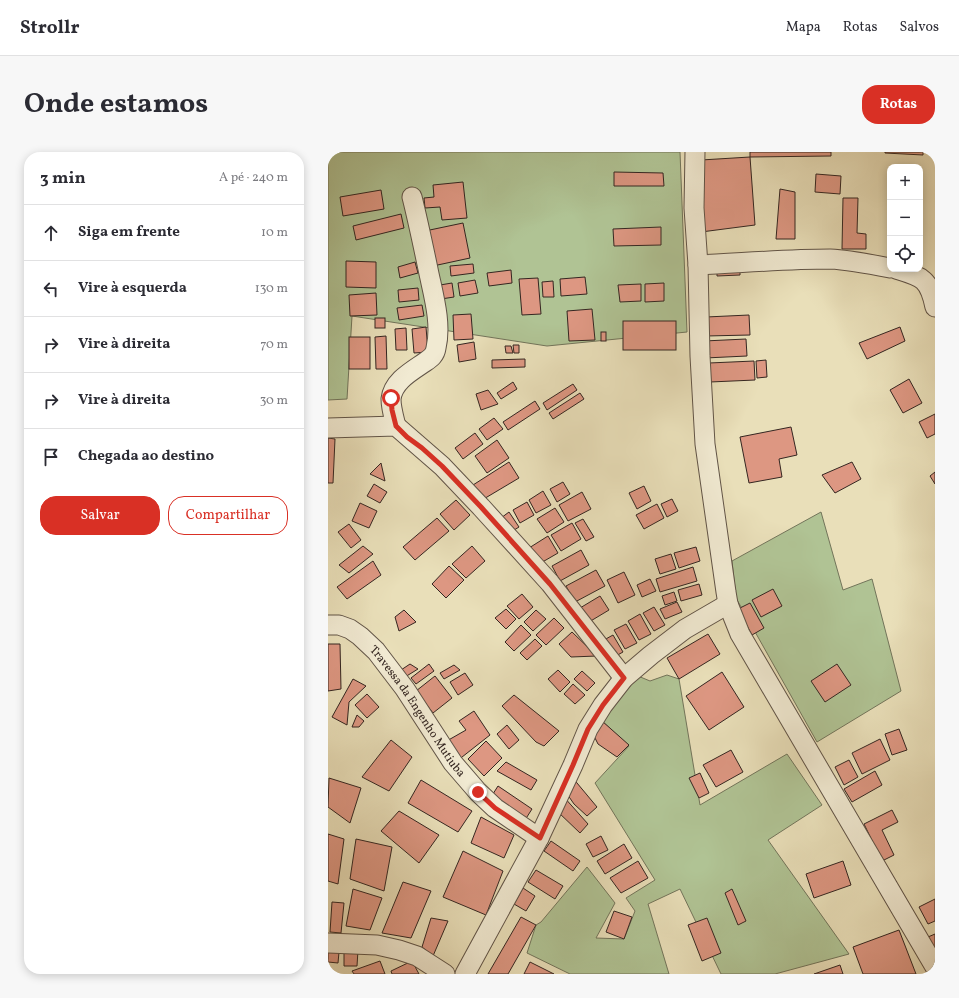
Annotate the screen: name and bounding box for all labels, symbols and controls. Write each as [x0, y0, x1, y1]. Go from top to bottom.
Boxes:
text: Strollr [20, 15, 80, 41]
text: Mapa [786, 18, 821, 37]
text: Rotas [843, 18, 877, 37]
text: Salvos [899, 18, 939, 37]
text: Onde estamos [24, 85, 208, 124]
button: Rotas [862, 85, 935, 124]
map controls [887, 164, 923, 272]
button: + [887, 164, 923, 200]
text: 3 min [40, 167, 86, 190]
text: A pé · 240 m [219, 169, 288, 187]
button: − [887, 200, 923, 236]
icon: ahead [40, 222, 62, 244]
text: Siga em frente [78, 222, 180, 243]
text: 10 m [261, 224, 288, 242]
button: locate [887, 236, 923, 272]
icon: left [40, 278, 62, 300]
text: Vire à esquerda [78, 278, 187, 299]
text: 130 m [255, 280, 288, 298]
icon: right [40, 334, 62, 356]
text: Vire à direita [78, 334, 170, 355]
text: 70 m [260, 336, 288, 354]
route start [382, 389, 400, 407]
icon: right [40, 390, 62, 412]
text: Vire à direita [78, 390, 170, 411]
text: 30 m [260, 392, 288, 410]
icon: arrive [40, 446, 62, 468]
text: Chegada ao destino [78, 446, 214, 467]
button: Salvar [40, 496, 160, 535]
button: Compartilhar [168, 496, 288, 535]
street label: Travessa da Engenho Mutiuba [366, 642, 469, 781]
route end [469, 783, 487, 801]

